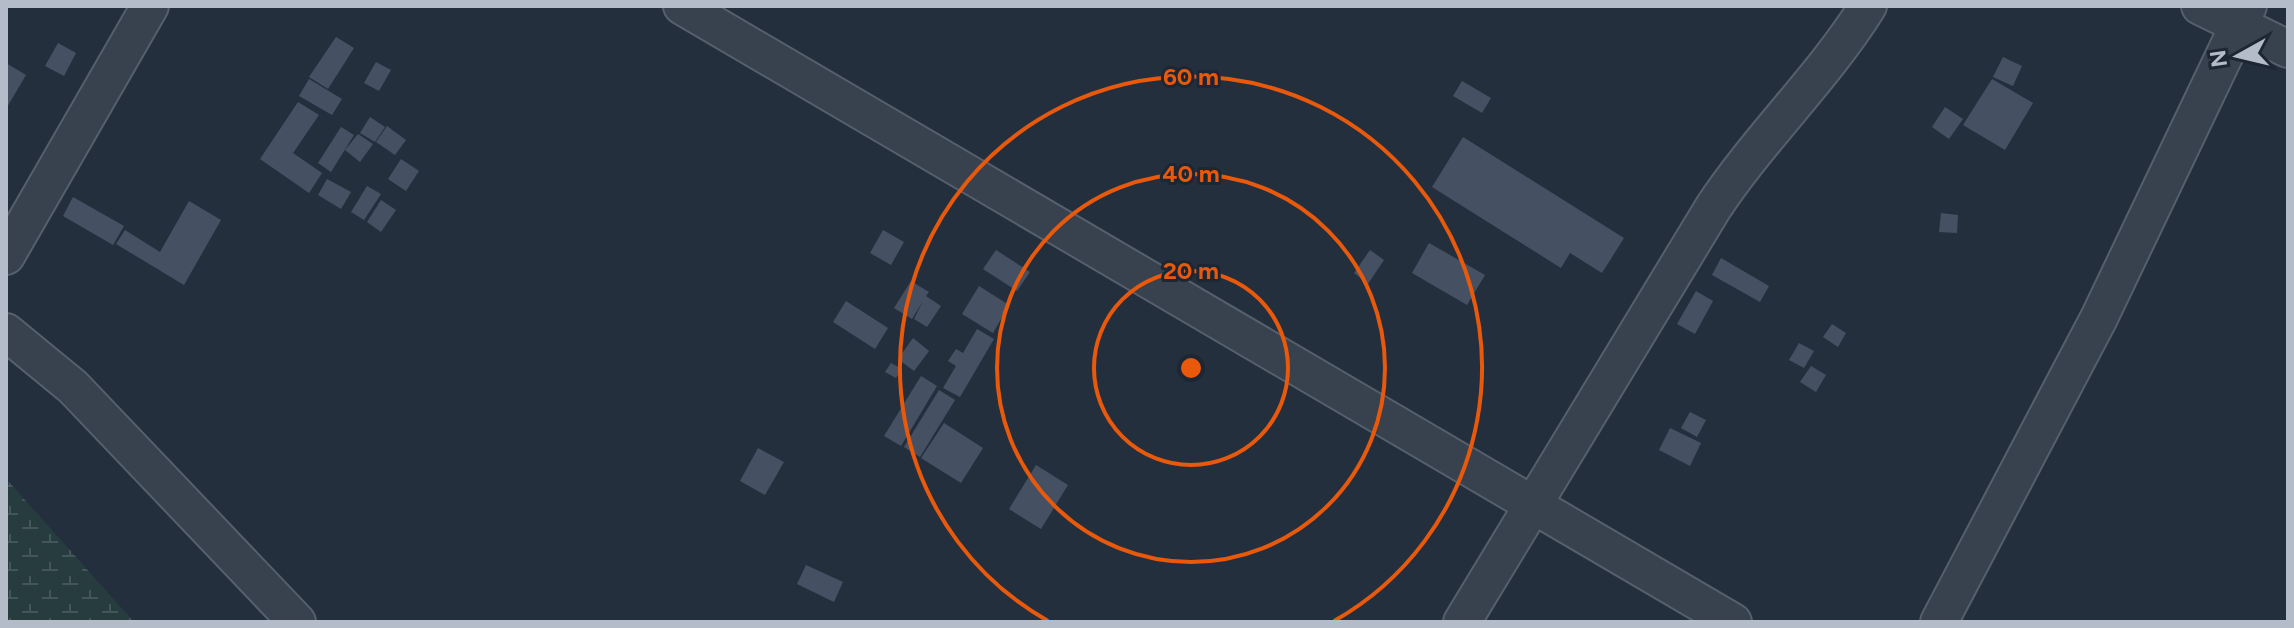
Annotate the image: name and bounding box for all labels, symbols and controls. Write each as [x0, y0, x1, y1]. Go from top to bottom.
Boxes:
north arrow [2198, 16, 2278, 96]
text: N [2204, 48, 2233, 69]
text: 60 m [1163, 62, 1219, 91]
text: 40 m [1162, 159, 1220, 188]
text: 20 m [1163, 256, 1219, 285]
centre of rings [1177, 354, 1205, 382]

